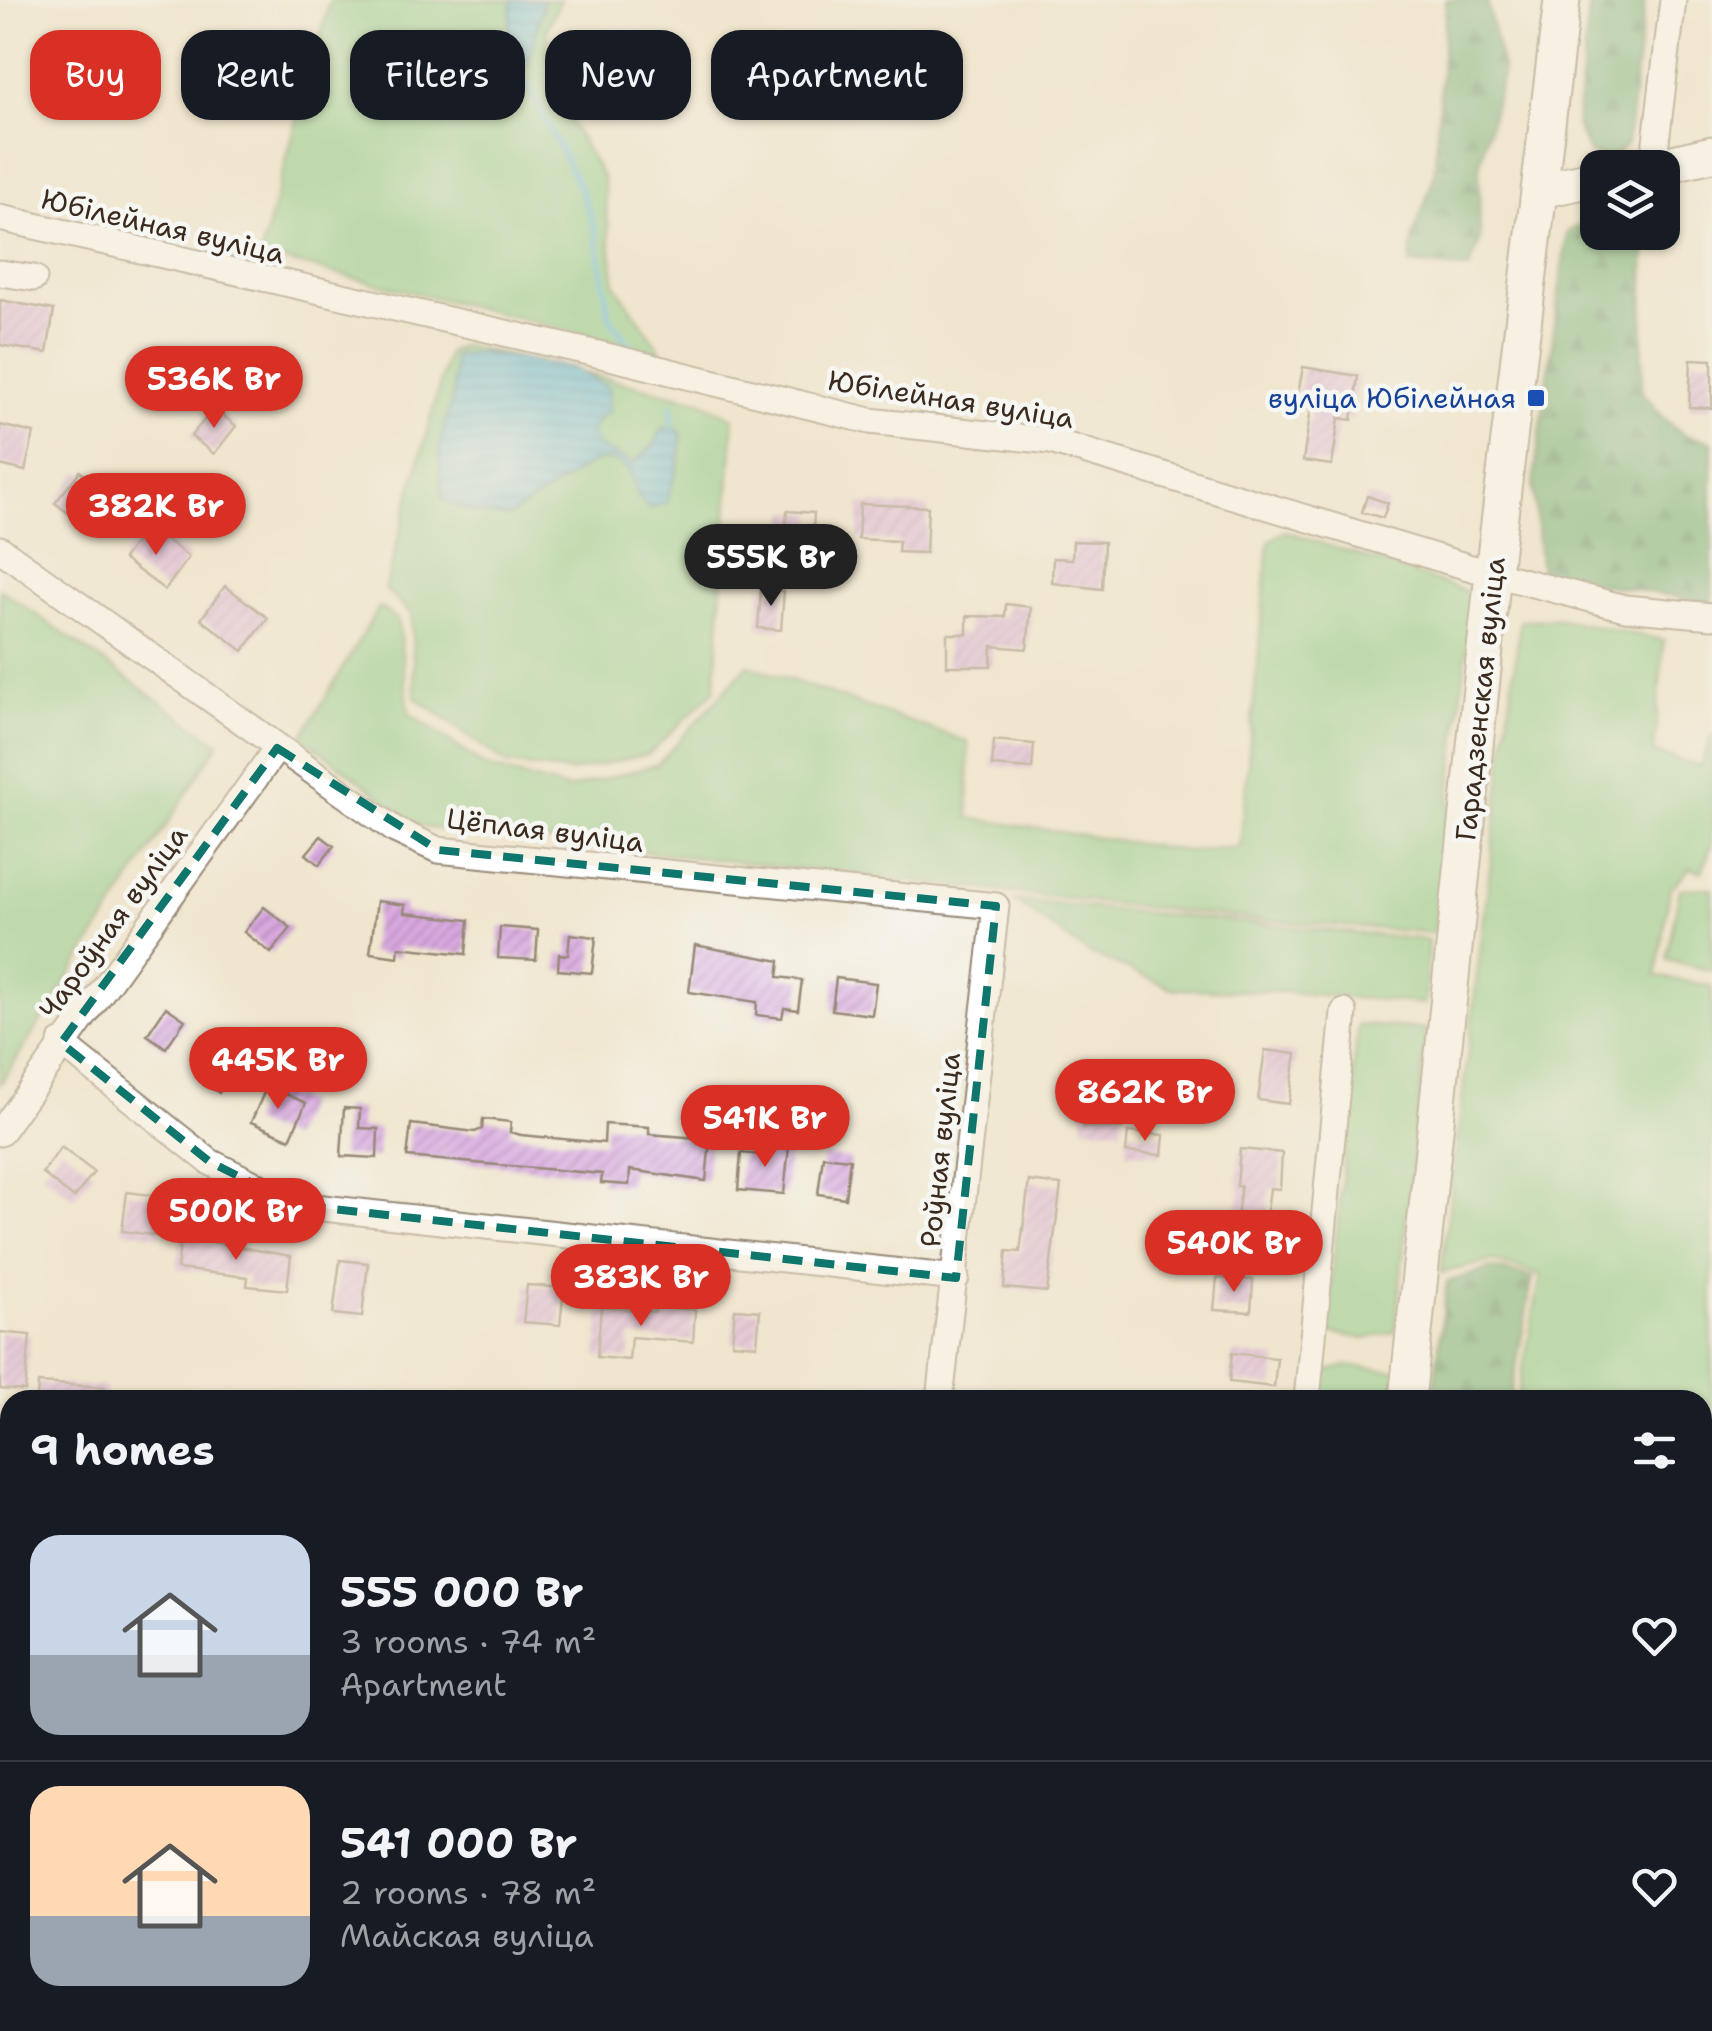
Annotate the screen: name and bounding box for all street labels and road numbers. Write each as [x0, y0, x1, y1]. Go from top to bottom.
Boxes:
street label: Юбілейная вуліца [38, 180, 288, 272]
street label: Юбілейная вуліца [826, 361, 1076, 437]
street label: Гарадзенская вуліца [1446, 555, 1514, 843]
street label: Цёплая вуліца [444, 799, 646, 861]
street label: Чароўная вуліца [30, 818, 196, 1026]
street label: Роўная вуліца [911, 1051, 969, 1249]

